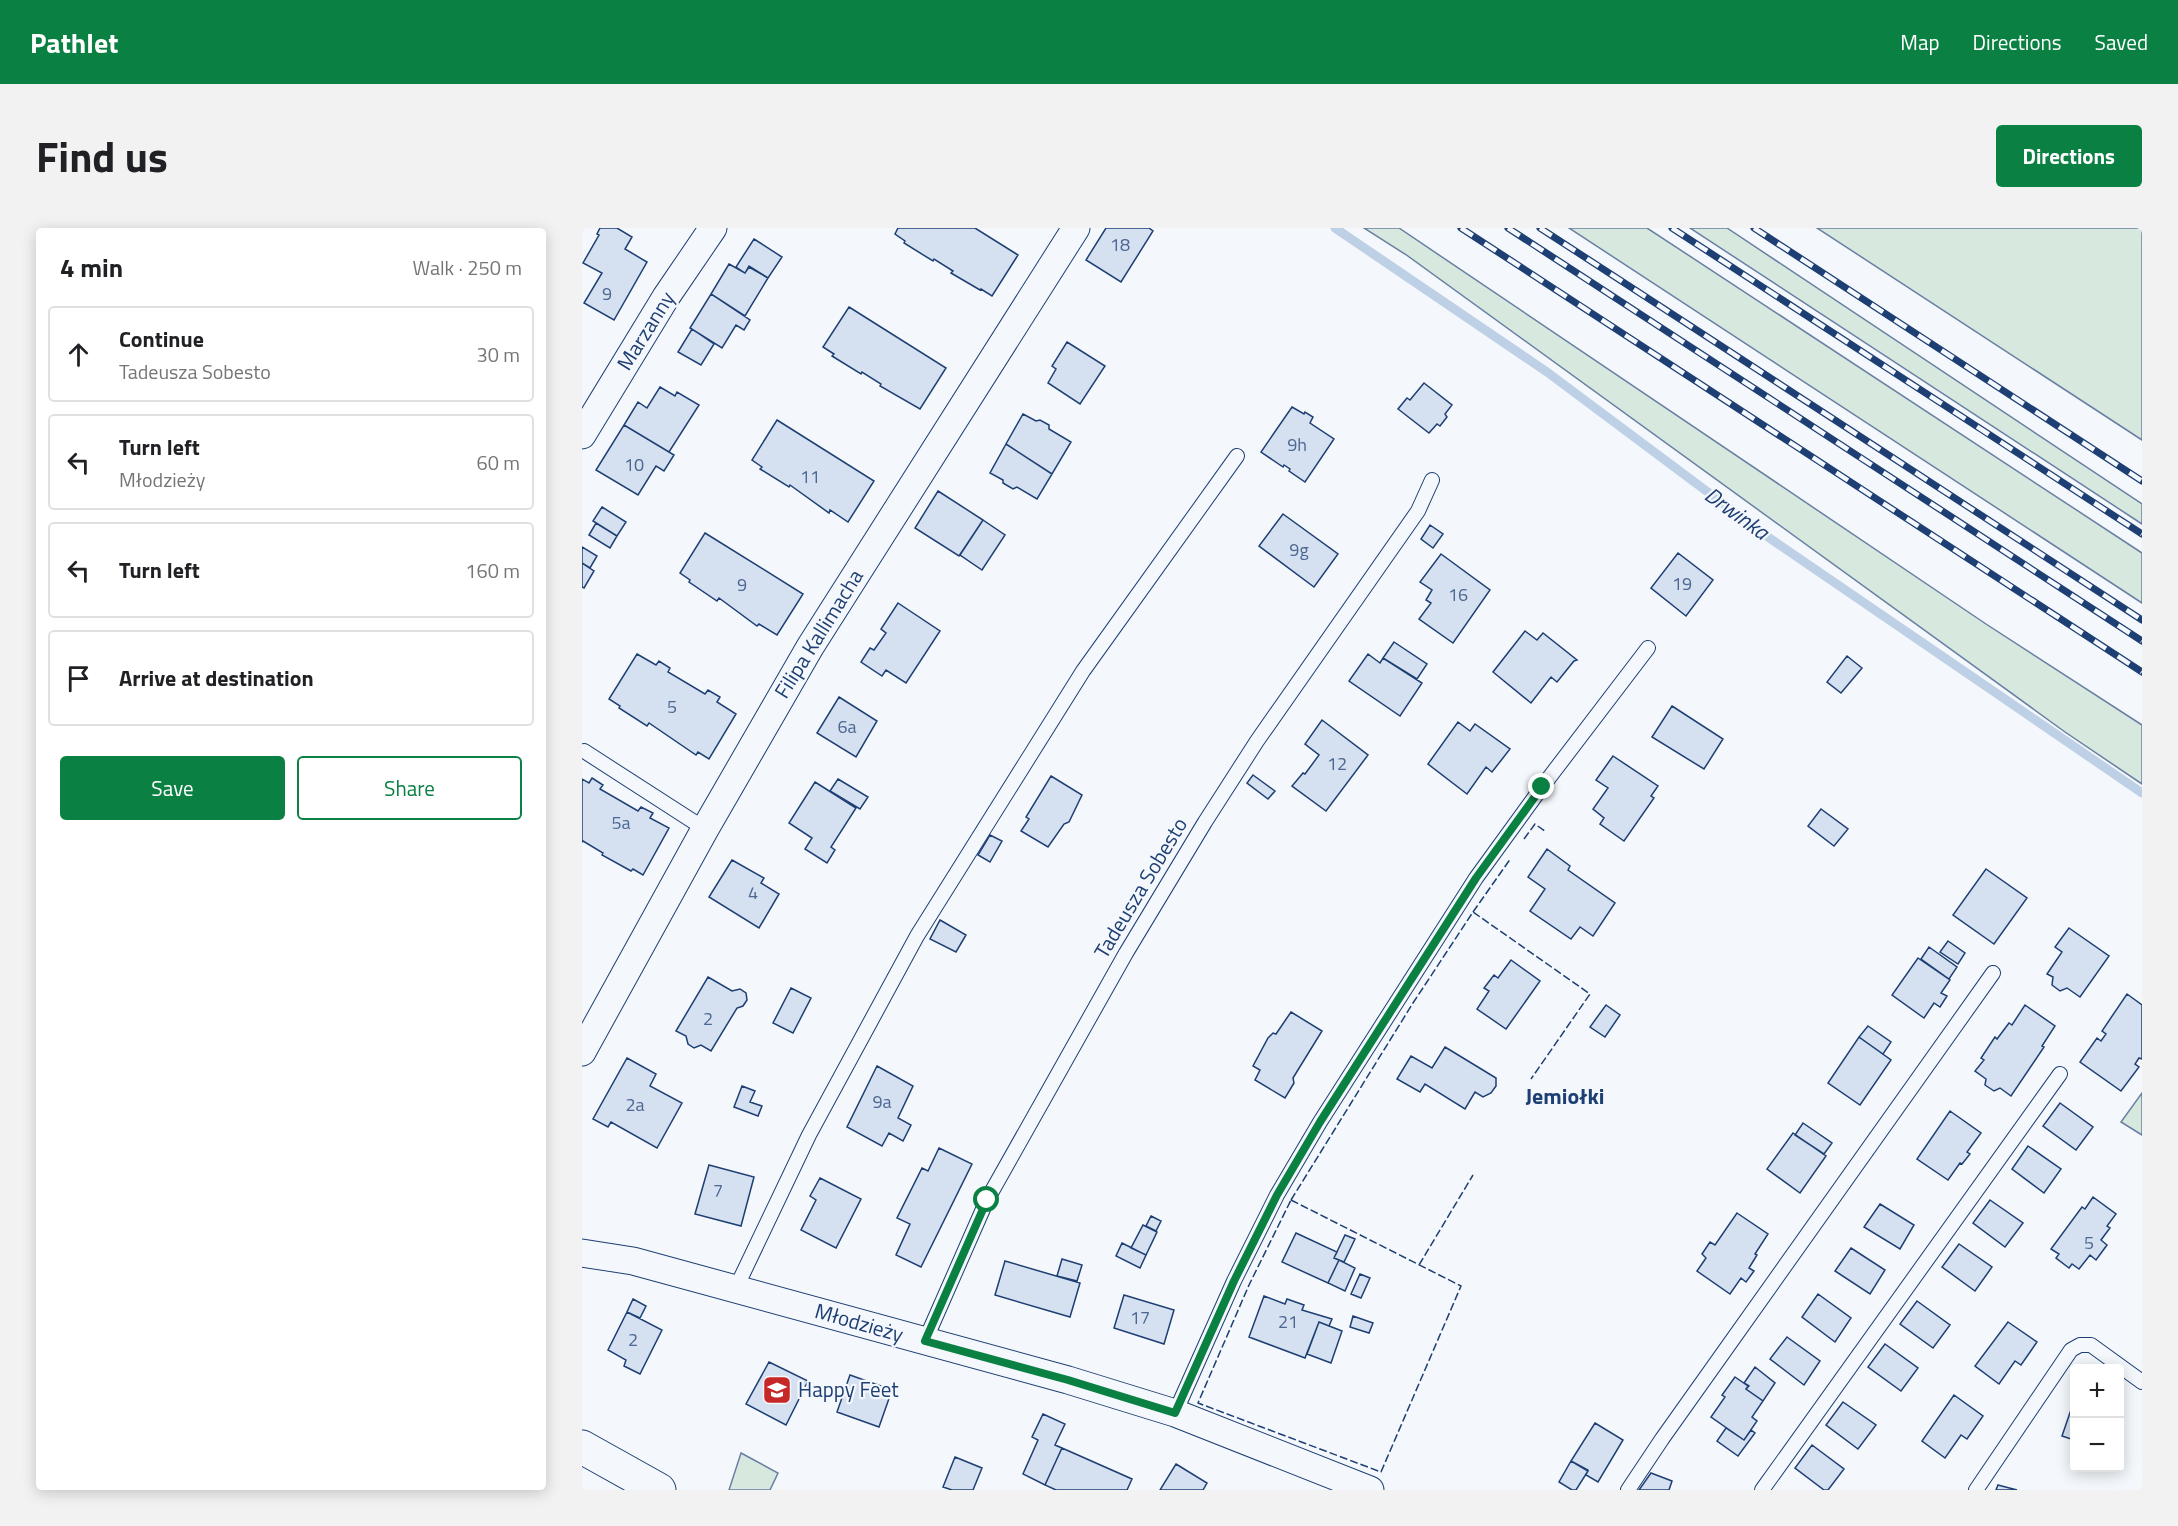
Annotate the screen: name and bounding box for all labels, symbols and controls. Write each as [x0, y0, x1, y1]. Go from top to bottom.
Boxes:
text: Pathlet [30, 21, 118, 64]
text: Map [1900, 26, 1940, 58]
text: Directions [1973, 26, 2062, 58]
text: Saved [2095, 26, 2148, 58]
text: Find us [36, 124, 168, 188]
button: Directions [1996, 125, 2142, 187]
house number: 18 [1110, 231, 1130, 258]
text: 4 min [60, 248, 123, 287]
text: Walk · 250 m [413, 252, 522, 283]
house number: 9 [602, 280, 612, 307]
street label: Marzanny [608, 285, 682, 376]
text: Continue [119, 322, 204, 356]
icon: ahead [62, 338, 95, 371]
text: 30 m [476, 339, 520, 370]
text: Tadeusza Sobesto [119, 356, 271, 387]
text: Turn left [119, 430, 200, 464]
house number: 9h [1287, 431, 1307, 458]
icon: left [62, 446, 95, 479]
text: 60 m [476, 447, 520, 478]
house number: 10 [624, 451, 644, 478]
house number: 11 [800, 463, 820, 490]
text: Młodzieży [119, 464, 205, 495]
water label: Drwinka [1698, 478, 1778, 549]
house number: 9g [1289, 536, 1309, 563]
text: Turn left [119, 553, 200, 587]
icon: left [62, 554, 95, 587]
text: 160 m [465, 555, 520, 586]
street label: Filipa Kallimacha [766, 562, 871, 704]
house number: 19 [1672, 570, 1692, 597]
house number: 9 [737, 571, 747, 598]
house number: 16 [1448, 581, 1468, 608]
text: Arrive at destination [119, 661, 314, 695]
icon: arrive [62, 662, 95, 695]
house number: 5 [667, 693, 677, 720]
house number: 6a [837, 713, 857, 740]
house number: 12 [1327, 750, 1347, 777]
button: Save [60, 756, 285, 820]
button: Share [297, 756, 522, 820]
route end [1528, 773, 1554, 799]
house number: 5a [611, 809, 631, 836]
street label: Tadeusza Sobesto [1085, 811, 1195, 964]
house number: 4 [748, 879, 758, 906]
house number: 2 [703, 1005, 713, 1032]
district label: Jemiołki [1526, 1079, 1604, 1113]
house number: 9a [872, 1088, 892, 1115]
house number: 2a [625, 1091, 645, 1118]
house number: 7 [713, 1177, 723, 1204]
route start [973, 1186, 999, 1212]
house number: 5 [2084, 1229, 2094, 1256]
street label: Młodzieży [811, 1294, 907, 1350]
house number: 17 [1130, 1304, 1150, 1331]
house number: 21 [1278, 1308, 1298, 1335]
house number: 2 [628, 1326, 638, 1353]
map controls [2070, 1364, 2124, 1472]
button: + [2070, 1364, 2124, 1418]
place label: Happy Feet [798, 1373, 899, 1405]
school or university icon: Happy Feet [761, 1374, 793, 1406]
button: − [2070, 1418, 2124, 1472]

